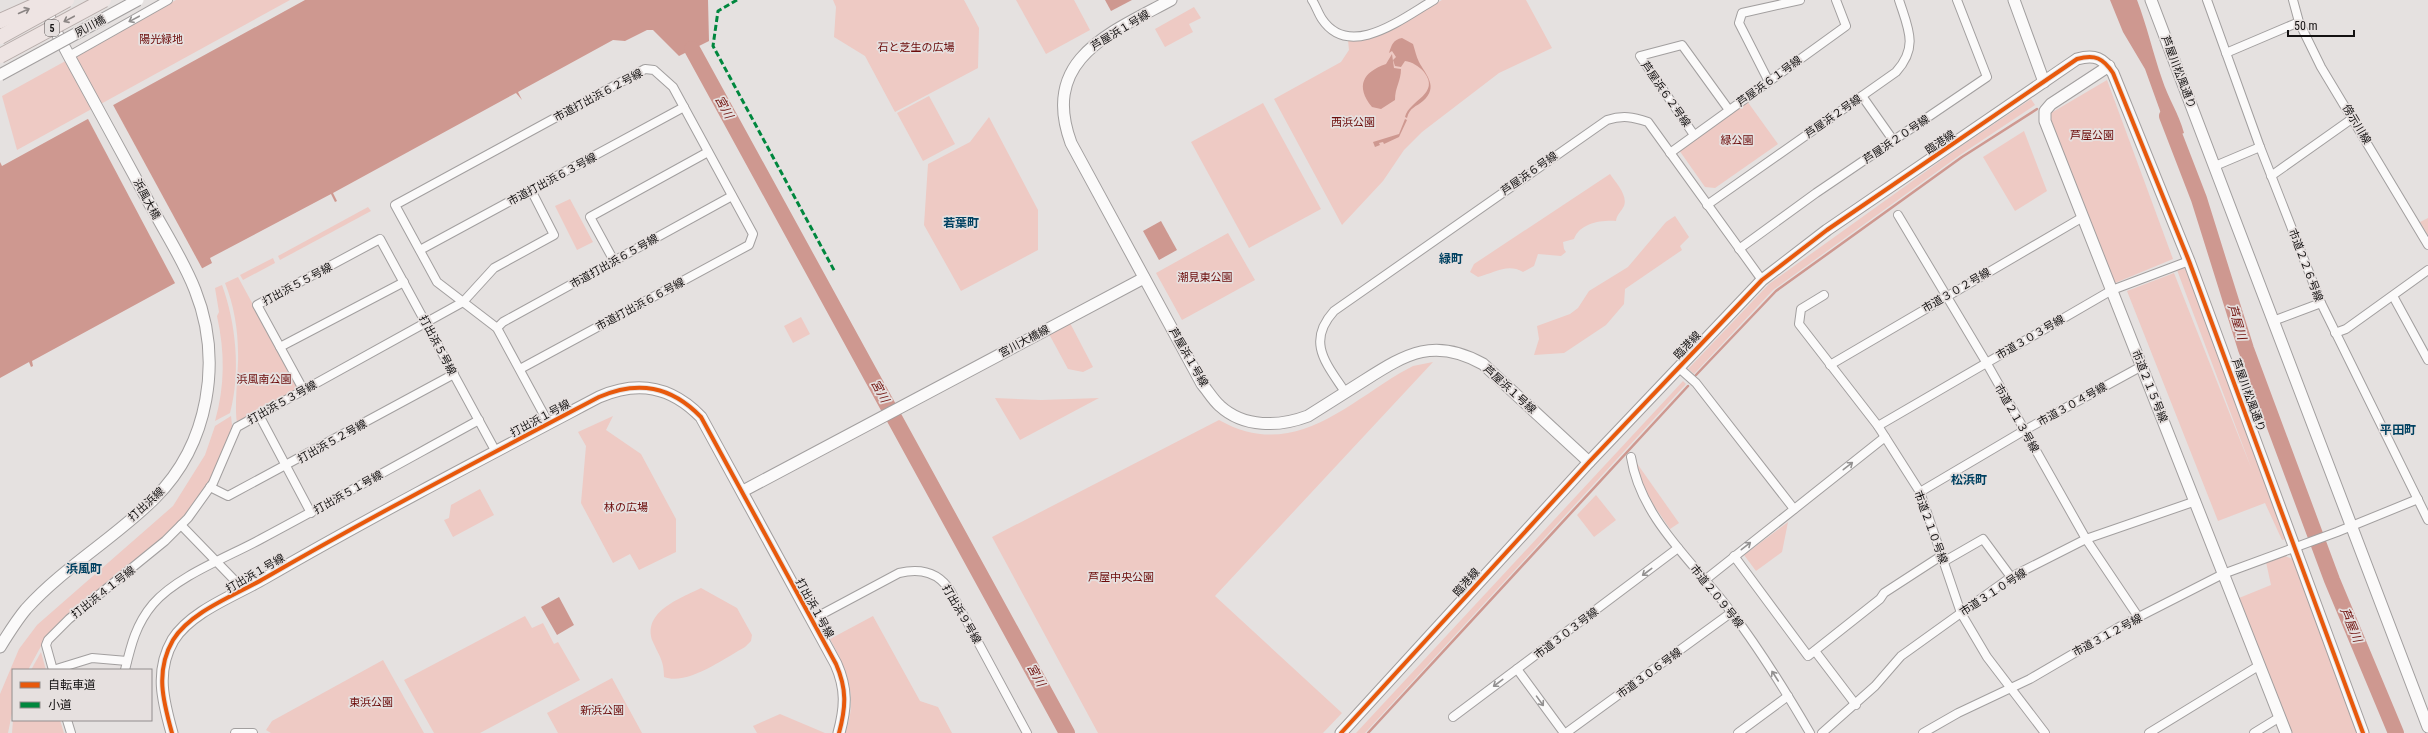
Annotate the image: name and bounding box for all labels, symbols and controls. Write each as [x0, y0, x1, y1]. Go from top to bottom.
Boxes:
one-way arrow [17, 6, 29, 14]
street label: 芦屋浜１号線 [1089, 8, 1152, 53]
scale bar [2288, 12, 2354, 38]
street label: 夙川橋 [73, 13, 108, 40]
one-way arrow [63, 15, 75, 23]
one-way arrow [128, 15, 140, 23]
text: 50 m [2294, 19, 2318, 33]
road number: 5 [45, 20, 59, 36]
park label: 陽光緑地 [139, 33, 183, 46]
street label: 芦屋川松風通り [2159, 34, 2198, 110]
park label: 石と芝生の広場 [878, 41, 955, 54]
street label: 芦屋浜６１号線 [1734, 54, 1804, 109]
street label: 芦屋浜６２号線 [1638, 59, 1693, 130]
street label: 市道打出浜６２号線 [551, 66, 645, 124]
street label: 芦屋浜２号線 [1803, 92, 1864, 141]
water label: 宮川 [712, 93, 737, 123]
street label: 傍示川線 [2340, 102, 2373, 146]
street label: 芦屋浜２０号線 [1861, 112, 1932, 166]
park label: 西浜公園 [1331, 116, 1375, 129]
street label: 臨港線 [1923, 128, 1958, 157]
park label: 芦屋公園 [2070, 129, 2114, 142]
park label: 緑公園 [1721, 134, 1754, 147]
street label: 芦屋浜６号線 [1499, 149, 1560, 198]
street label: 市道打出浜６３号線 [505, 150, 599, 208]
street label: 浜風大橋 [130, 177, 163, 222]
district label: 若葉町 [943, 216, 979, 230]
street label: 市道２２６号線 [2286, 227, 2325, 303]
street label: 市道打出浜６５号線 [568, 232, 661, 291]
district label: 緑町 [1439, 252, 1463, 266]
street label: 打出浜５５号線 [260, 261, 334, 308]
street label: 市道３０２号線 [1920, 266, 1993, 315]
park label: 潮見東公園 [1178, 271, 1233, 284]
street label: 市道打出浜６６号線 [593, 275, 687, 333]
water label: 芦屋川 [2225, 303, 2250, 343]
street label: 打出浜５号線 [416, 313, 459, 377]
street label: 市道３０３号線 [1994, 313, 2067, 362]
street label: 宮川大橋線 [997, 323, 1052, 360]
street label: 芦屋浜１号線 [1166, 325, 1211, 389]
street label: 臨港線 [1671, 329, 1703, 362]
street label: 市道２１５号線 [2129, 348, 2170, 424]
street label: 芦屋川松風通り [2229, 357, 2268, 434]
street label: 芦屋浜１号線 [1481, 362, 1539, 416]
park label: 浜風南公園 [237, 373, 292, 386]
water label: 宮川 [868, 377, 893, 407]
street label: 打出浜５３号線 [245, 378, 319, 427]
street label: 市道３０４号線 [2035, 380, 2109, 429]
street label: 市道２１３号線 [1992, 382, 2041, 455]
street label: 打出浜１号線 [508, 397, 572, 440]
street label: 打出浜５２号線 [295, 417, 369, 466]
district label: 平田町 [2380, 423, 2416, 437]
one-way arrow [1842, 462, 1853, 470]
street label: 打出浜５１号線 [311, 468, 385, 517]
district label: 松浜町 [1951, 473, 1987, 487]
street label: 打出浜線 [126, 485, 167, 524]
street label: 市道２１０号線 [1911, 489, 1950, 566]
park label: 林の広場 [604, 501, 648, 514]
one-way arrow [1740, 542, 1751, 551]
street label: 打出浜１号線 [223, 551, 287, 596]
district label: 浜風町 [66, 562, 102, 576]
street label: 市道２０９号線 [1687, 562, 1746, 630]
street label: 打出浜４１号線 [69, 564, 138, 621]
street label: 臨港線 [1451, 566, 1482, 599]
street label: 市道３１０号線 [1957, 566, 2029, 619]
one-way arrow [1642, 567, 1653, 576]
park label: 芦屋中央公園 [1088, 571, 1154, 584]
street label: 打出浜１号線 [793, 576, 836, 640]
street label: 打出浜９号線 [939, 582, 984, 646]
street label: 市道３０３号線 [1532, 605, 1601, 662]
water label: 芦屋川 [2338, 606, 2365, 646]
street label: 市道３１２号線 [2070, 612, 2144, 659]
street label: 市道３０６号線 [1614, 646, 1684, 701]
water label: 宮川 [1024, 661, 1049, 691]
legend [12, 669, 152, 721]
one-way arrow [1771, 671, 1779, 682]
text: 自転車道 [48, 678, 96, 692]
one-way arrow [1493, 679, 1504, 687]
one-way arrow [1536, 695, 1544, 706]
park label: 東浜公園 [349, 696, 393, 709]
text: 小道 [48, 698, 72, 712]
park label: 新浜公園 [580, 704, 624, 717]

